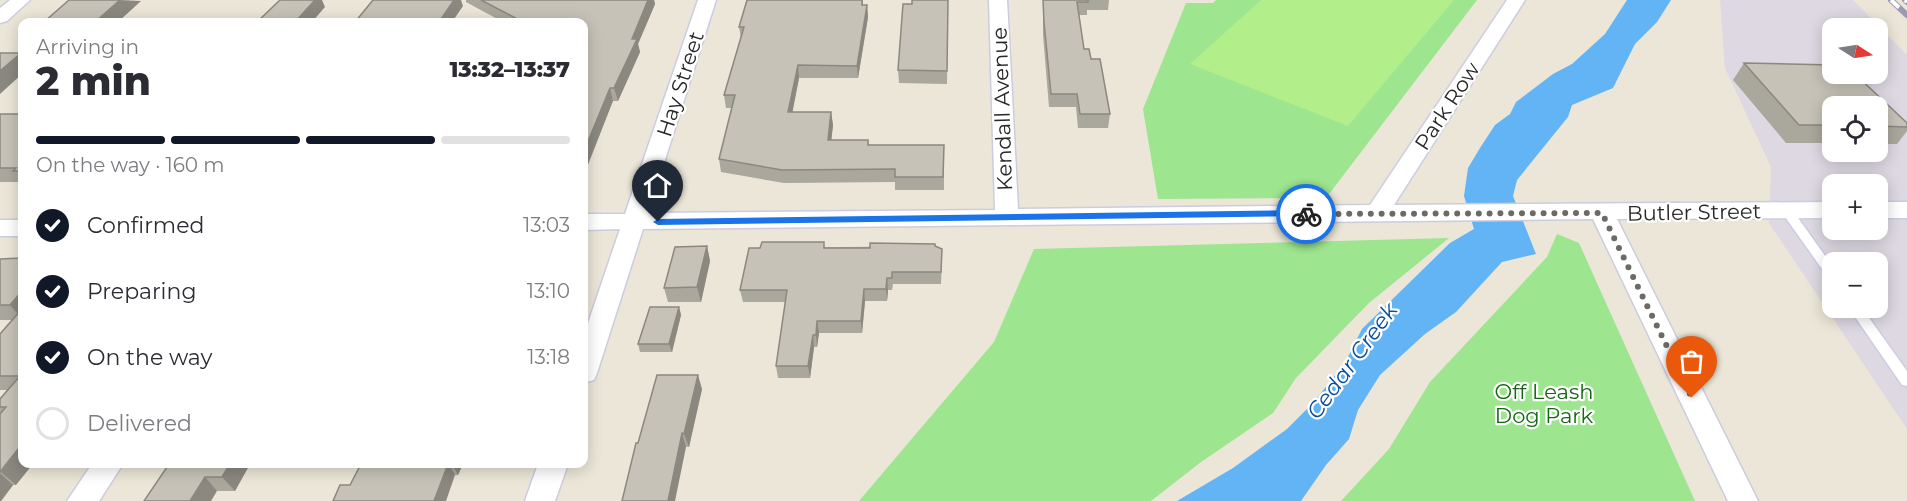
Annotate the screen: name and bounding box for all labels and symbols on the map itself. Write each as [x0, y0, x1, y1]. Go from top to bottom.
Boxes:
north arrow [1822, 18, 1888, 84]
street label: Kendall Avenue [987, 27, 1017, 191]
street label: Hay Street [651, 28, 709, 140]
street label: Park Row [1409, 57, 1485, 155]
pin [632, 160, 683, 222]
courier [1276, 184, 1336, 244]
street label: Butler Street [1627, 198, 1761, 226]
water label: Cedar Creek [1301, 297, 1404, 424]
pin [1666, 336, 1717, 398]
park label: Off Leash Dog Park [1495, 379, 1594, 428]

